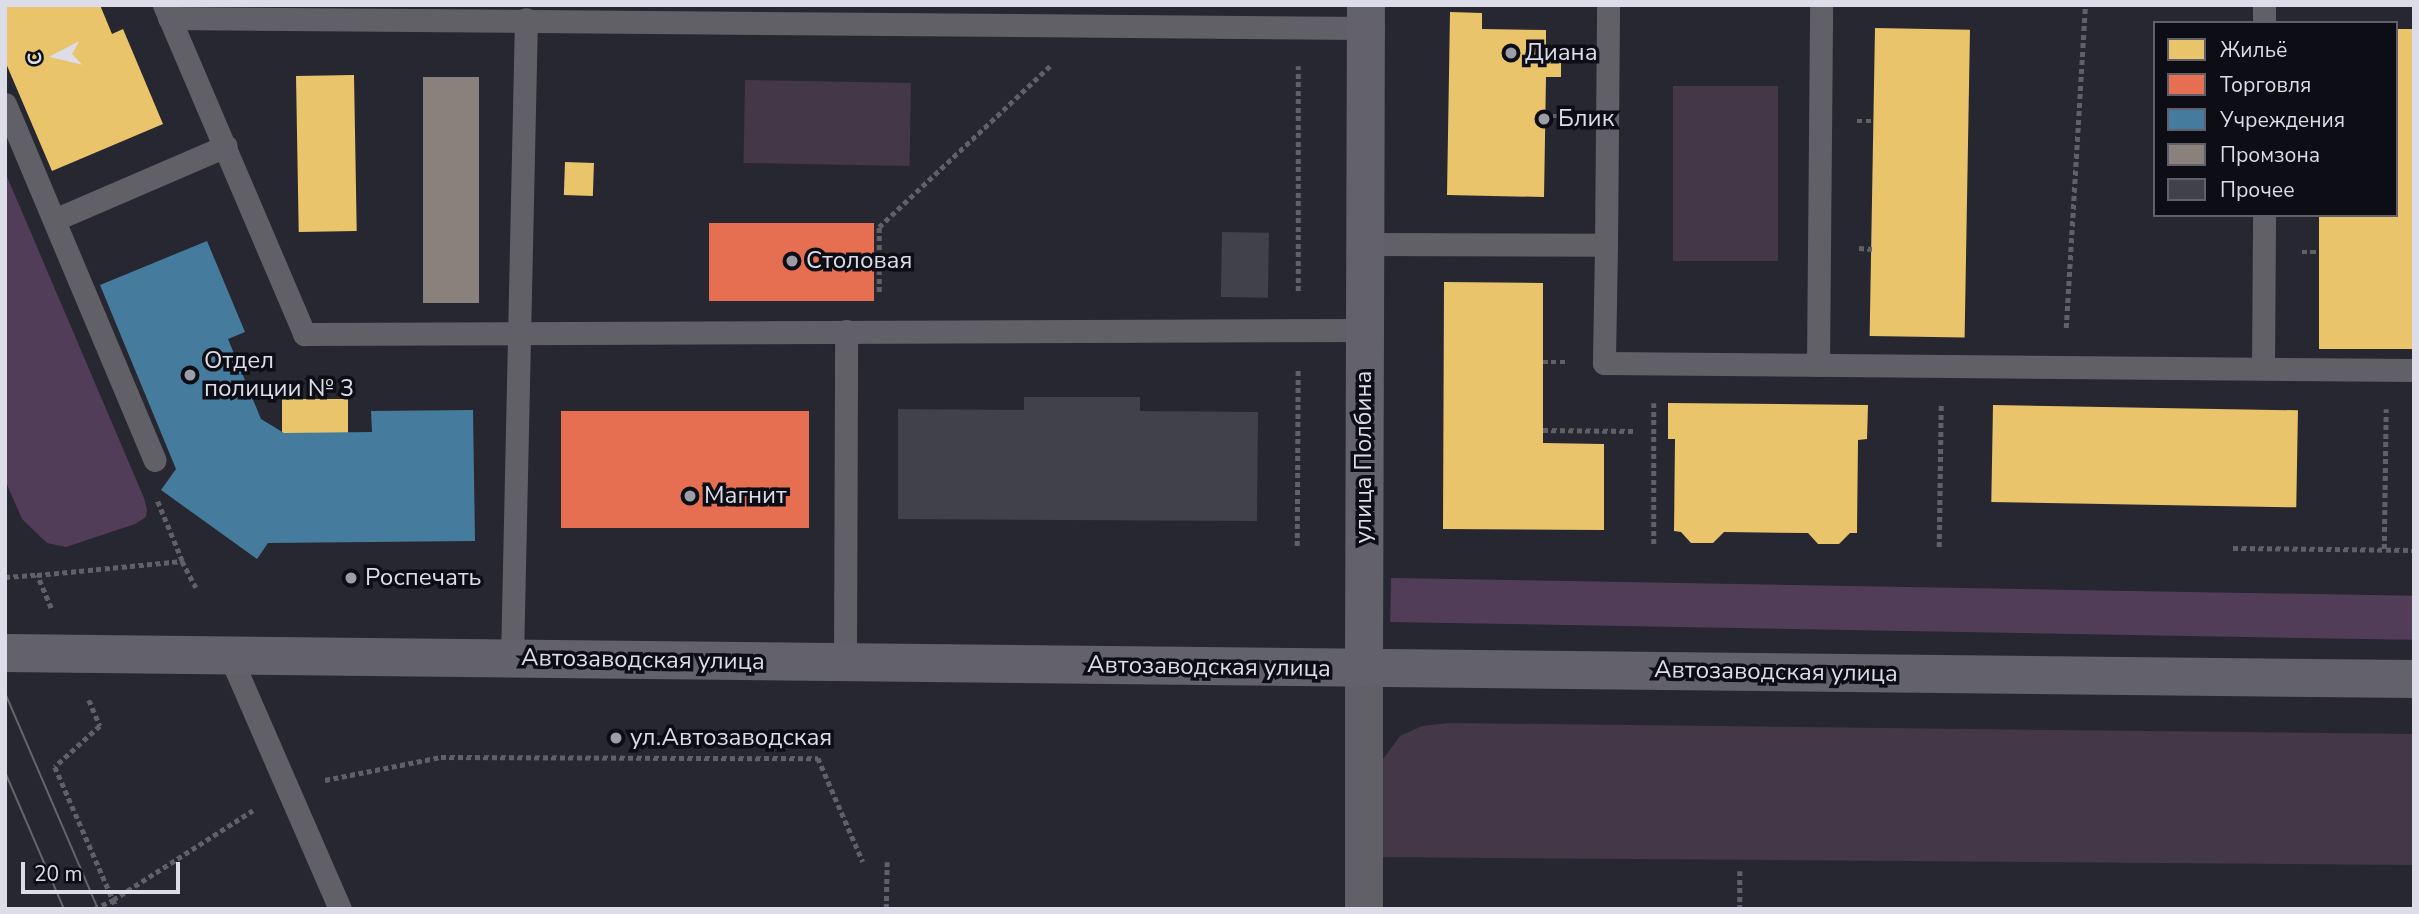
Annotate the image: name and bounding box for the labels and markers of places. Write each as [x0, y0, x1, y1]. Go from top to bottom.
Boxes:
place label: Диана [1525, 39, 1598, 67]
marker: Диана [1503, 45, 1519, 61]
place label: Блик [1558, 105, 1614, 133]
marker: Блик [1536, 111, 1552, 127]
place label: Столовая [806, 247, 912, 275]
marker: Столовая [784, 253, 800, 269]
place label: Отдел полиции № 3 [204, 347, 354, 403]
marker: Отдел полиции № 3 [182, 367, 198, 383]
place label: Магнит [704, 482, 787, 510]
marker: Магнит [682, 488, 698, 504]
place label: Роспечать [365, 564, 481, 592]
marker: Роспечать [343, 570, 359, 586]
place label: ул.Автозаводская [630, 724, 832, 752]
marker: ул.Автозаводская [608, 730, 624, 746]

